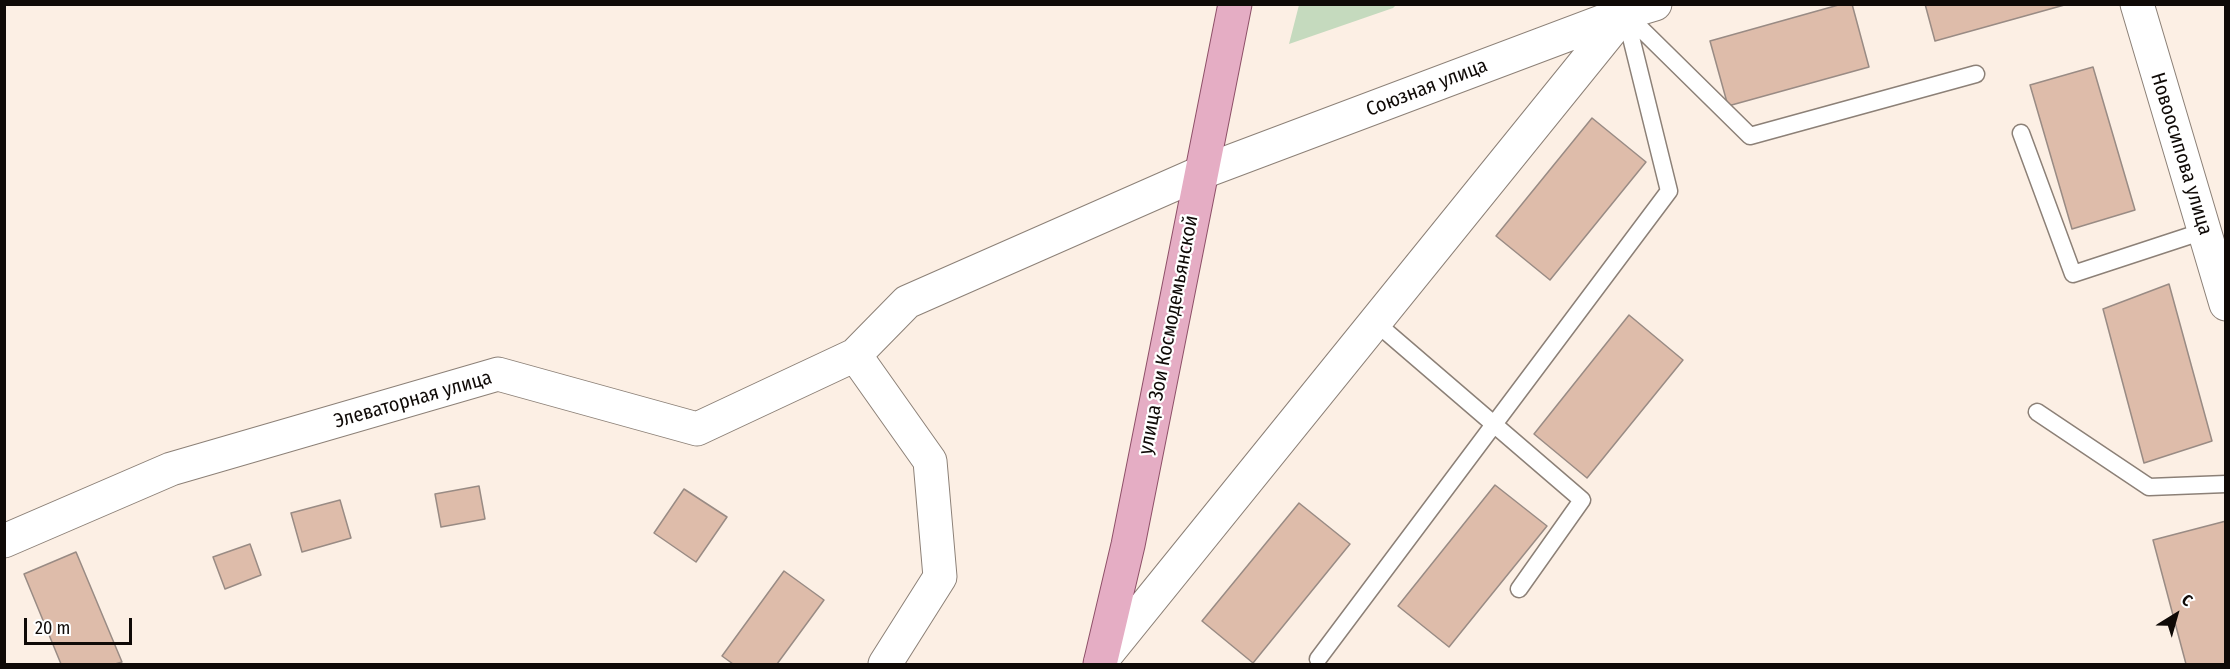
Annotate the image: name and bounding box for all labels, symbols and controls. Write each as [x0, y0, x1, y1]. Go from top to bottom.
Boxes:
street label: Союзная улица [1363, 54, 1491, 122]
street label: Новоосипова улица [2145, 70, 2217, 238]
street label: улица Зои Космодемьянской [1134, 213, 1204, 457]
street label: Элеваторная улица [331, 366, 495, 434]
north arrow [2146, 585, 2206, 645]
text: С [2178, 590, 2196, 610]
scale bar [27, 606, 135, 644]
text: 20 m [35, 617, 70, 639]

